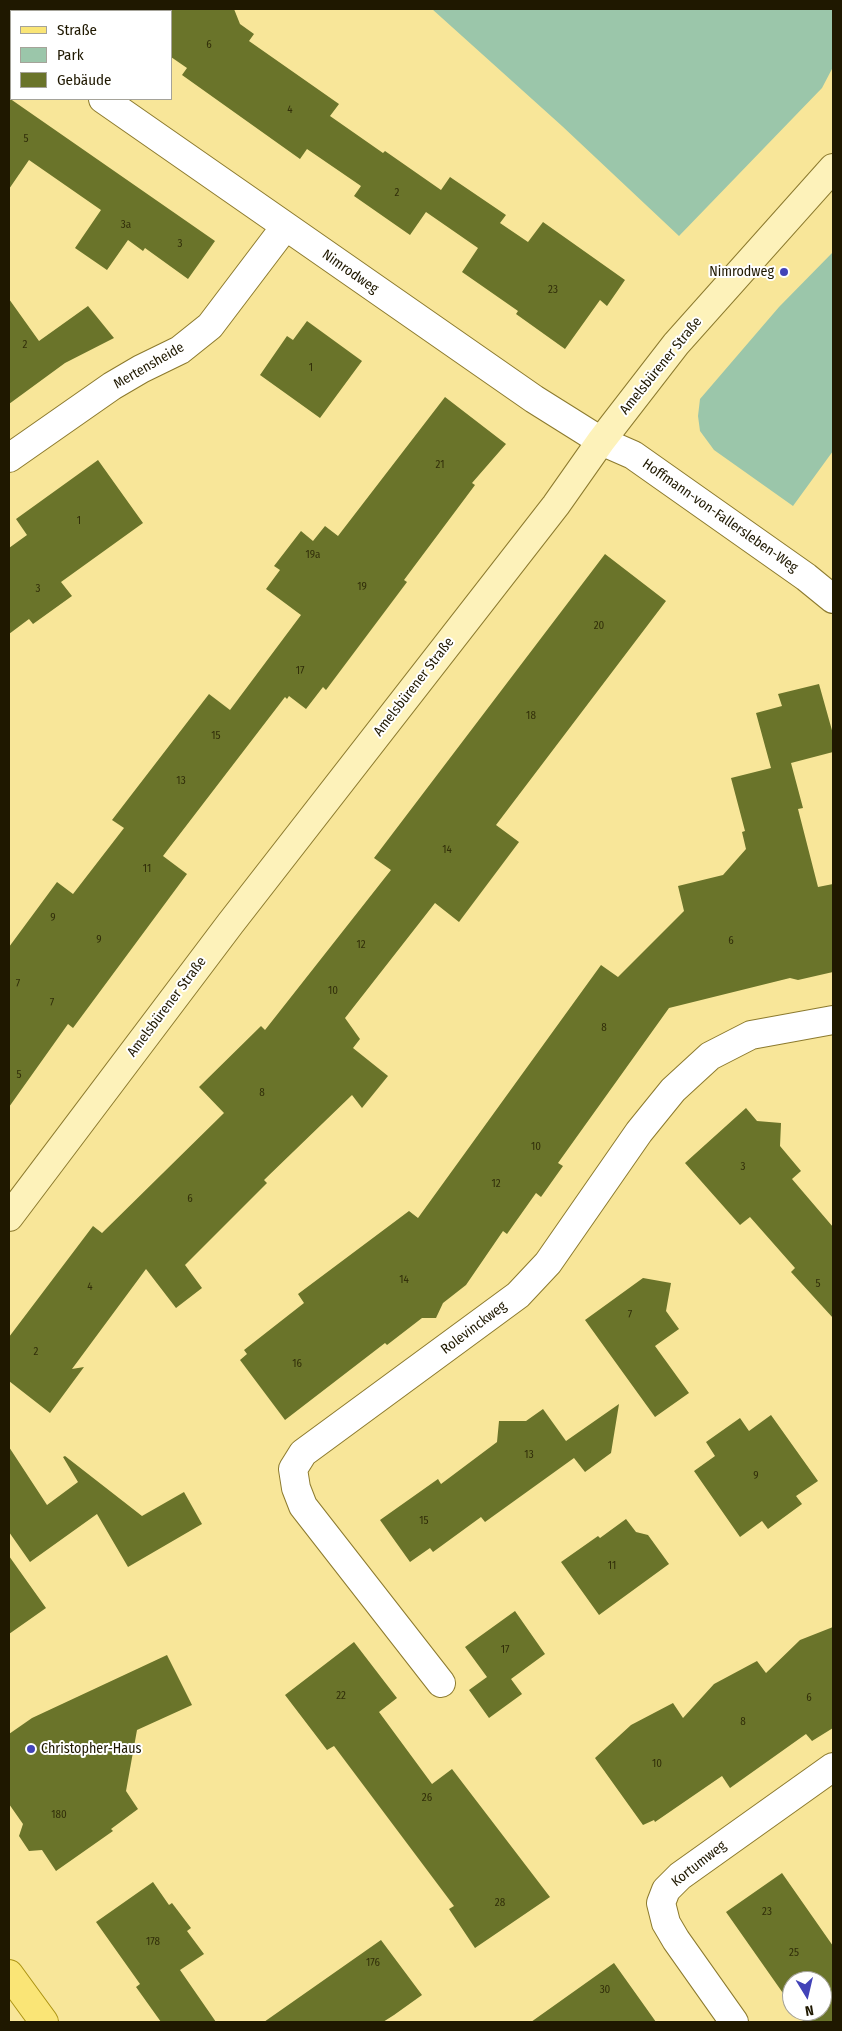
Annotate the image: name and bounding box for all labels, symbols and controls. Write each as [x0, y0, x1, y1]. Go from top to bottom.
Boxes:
legend [10, 10, 172, 100]
text: Straße [57, 21, 97, 39]
house number: 6 [206, 38, 212, 52]
text: Park [57, 46, 84, 64]
text: Gebäude [57, 71, 112, 89]
house number: 4 [287, 103, 293, 117]
house number: 5 [23, 132, 29, 146]
house number: 2 [395, 186, 399, 200]
house number: 3a [121, 218, 131, 232]
house number: 3 [178, 237, 182, 251]
street label: Nimrodweg [319, 247, 381, 297]
place label: Nimrodweg [709, 264, 774, 280]
marker: Nimrodweg [778, 266, 790, 278]
house number: 23 [548, 283, 558, 297]
street label: Amelsbürener Straße [617, 314, 705, 418]
house number: 2 [23, 338, 27, 352]
street label: Mertensheide [111, 339, 187, 393]
house number: 1 [309, 361, 313, 375]
street label: Hoffmann-von-Fallersleben-Weg [639, 456, 801, 576]
house number: 21 [436, 458, 444, 472]
house number: 1 [77, 514, 81, 528]
house number: 19a [306, 548, 320, 562]
house number: 19 [357, 580, 367, 594]
house number: 3 [36, 582, 40, 596]
house number: 20 [594, 619, 604, 633]
street label: Amelsbürener Straße [370, 634, 458, 740]
house number: 17 [296, 664, 304, 678]
house number: 18 [526, 709, 536, 723]
house number: 15 [211, 729, 221, 743]
house number: 13 [176, 774, 186, 788]
house number: 14 [442, 843, 452, 857]
house number: 11 [143, 862, 151, 876]
house number: 9 [50, 911, 56, 925]
house number: 9 [96, 933, 102, 947]
house number: 6 [728, 934, 734, 948]
house number: 12 [356, 938, 366, 952]
street label: Amelsbürener Straße [124, 954, 210, 1060]
house number: 7 [16, 977, 20, 991]
house number: 10 [328, 984, 338, 998]
house number: 7 [50, 996, 54, 1010]
house number: 8 [601, 1021, 607, 1035]
house number: 5 [16, 1068, 22, 1082]
house number: 8 [259, 1086, 265, 1100]
house number: 10 [531, 1140, 541, 1154]
house number: 3 [741, 1160, 745, 1174]
house number: 12 [491, 1177, 501, 1191]
house number: 6 [187, 1192, 193, 1206]
house number: 14 [399, 1273, 409, 1287]
house number: 5 [815, 1277, 821, 1291]
house number: 4 [87, 1280, 93, 1294]
street label: Rolevinckweg [438, 1298, 510, 1358]
house number: 7 [628, 1308, 632, 1322]
house number: 2 [34, 1345, 38, 1359]
house number: 16 [292, 1357, 302, 1371]
house number: 13 [524, 1448, 534, 1462]
house number: 9 [753, 1469, 759, 1483]
house number: 15 [419, 1514, 429, 1528]
house number: 11 [608, 1559, 616, 1573]
house number: 17 [501, 1643, 509, 1657]
house number: 22 [336, 1689, 346, 1703]
house number: 6 [806, 1691, 812, 1705]
house number: 8 [740, 1715, 746, 1729]
place label: Christopher-Haus [41, 1741, 141, 1757]
marker: Christopher-Haus [25, 1743, 37, 1755]
house number: 10 [652, 1757, 662, 1771]
house number: 26 [422, 1791, 432, 1805]
house number: 180 [51, 1808, 67, 1822]
street label: Kortumweg [668, 1837, 730, 1891]
house number: 28 [495, 1896, 505, 1910]
house number: 23 [762, 1905, 772, 1919]
house number: 178 [146, 1935, 160, 1949]
house number: 25 [789, 1946, 799, 1960]
house number: 176 [366, 1956, 380, 1970]
north arrow [782, 1971, 832, 2021]
house number: 30 [600, 1983, 610, 1997]
text: N [804, 2001, 815, 2019]

